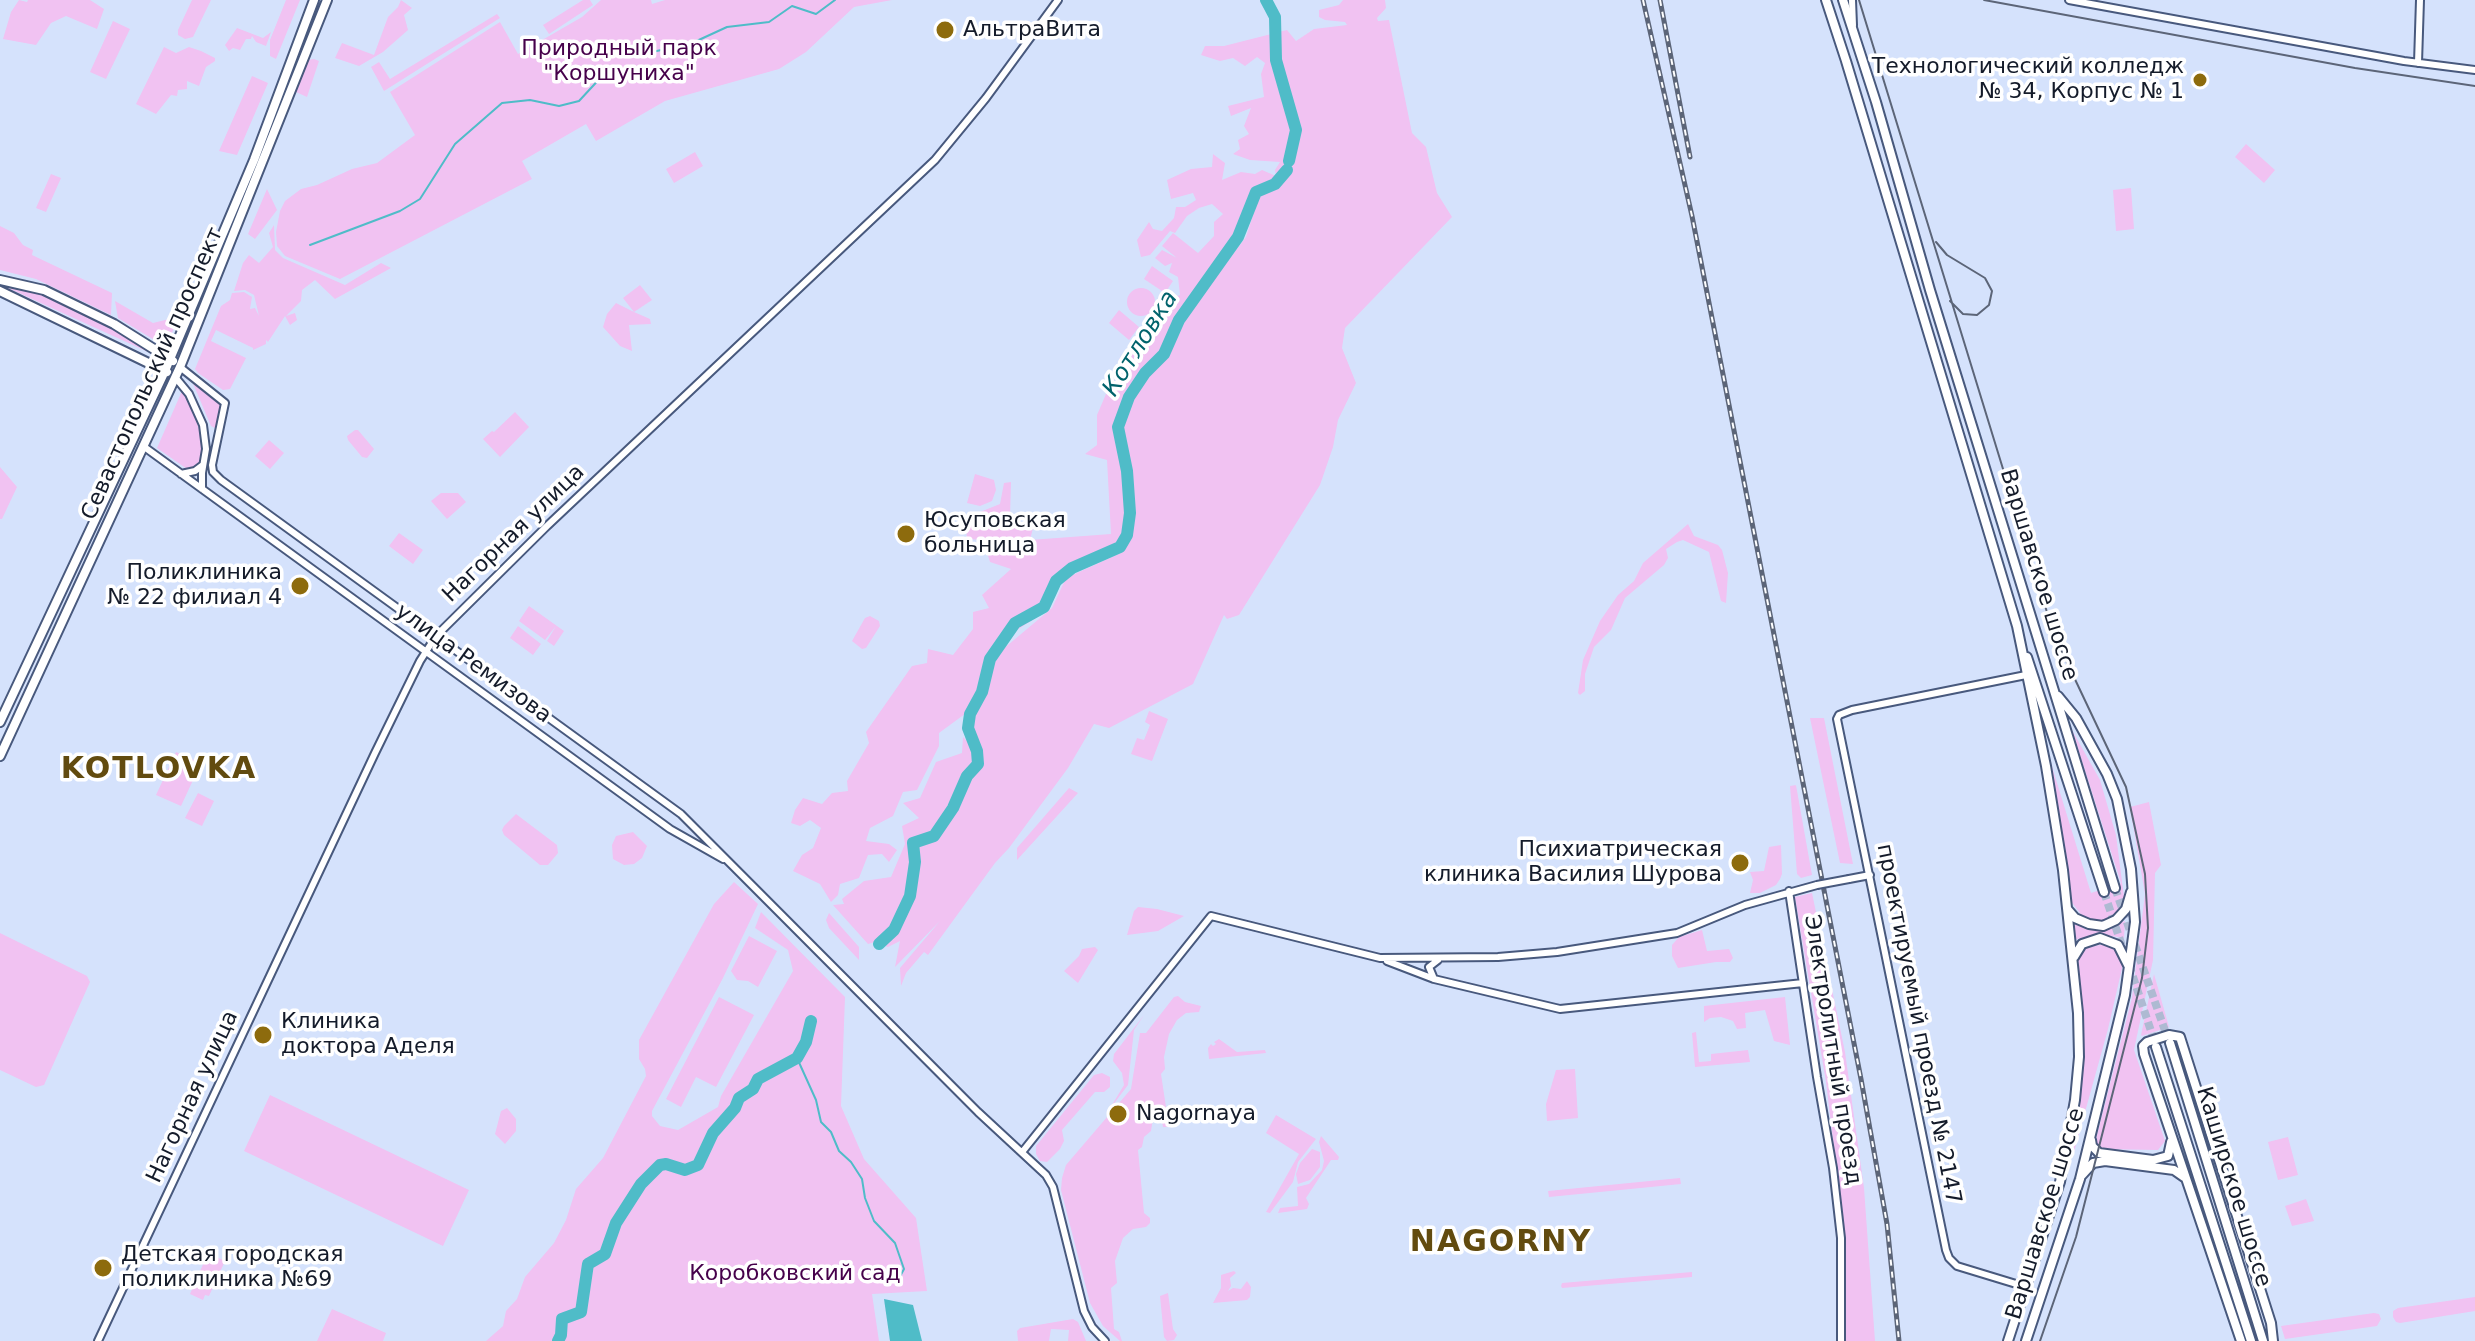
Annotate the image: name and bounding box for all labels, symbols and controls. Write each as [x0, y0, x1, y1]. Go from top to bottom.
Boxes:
place label: АльтраВита [963, 17, 1101, 43]
marker: АльтраВита [934, 19, 956, 41]
park label: Природный парк "Коршуниха" [521, 36, 717, 88]
place label: Технологический колледж № 34, Корпус № 1 [1872, 54, 2184, 106]
marker: Технологический колледж № 34, Корпус № 1 [2191, 71, 2209, 89]
street label: Севастопольский проспект [76, 224, 230, 524]
water label: Котловка [1097, 286, 1185, 402]
street label: Нагорная улица [438, 460, 590, 608]
street label: Варшавское шоссе [1993, 466, 2083, 684]
place label: Юсуповская больница [924, 508, 1066, 560]
marker: Юсуповская больница [895, 523, 917, 545]
place label: Поликлиника № 22 филиал 4 [107, 560, 282, 612]
marker: Поликлиника № 22 филиал 4 [289, 575, 311, 597]
street label: улица Ремизова [390, 599, 556, 729]
district label: KOTLOVKA [61, 752, 257, 788]
place label: Психиатрическая клиника Василия Шурова [1424, 837, 1722, 888]
street label: проектируемый проезд № 2147 [1870, 842, 1966, 1206]
marker: Психиатрическая клиника Василия Шурова [1729, 852, 1751, 874]
street label: Электролитный проезд [1798, 913, 1866, 1187]
street label: Нагорная улица [142, 1007, 244, 1187]
place label: Клиника доктора Аделя [281, 1009, 455, 1060]
marker: Клиника доктора Аделя [252, 1024, 274, 1046]
street label: Каширское шоссе [2190, 1084, 2276, 1290]
place label: Nagornaya [1136, 1101, 1256, 1127]
marker: Nagornaya [1107, 1103, 1129, 1125]
street label: Варшавское шоссе [2001, 1105, 2091, 1323]
district label: NAGORNY [1410, 1225, 1592, 1261]
place label: Детская городская поликлиника №69 [121, 1242, 343, 1294]
marker: Детская городская поликлиника №69 [92, 1257, 114, 1279]
park label: Коробковский сад [689, 1261, 901, 1287]

